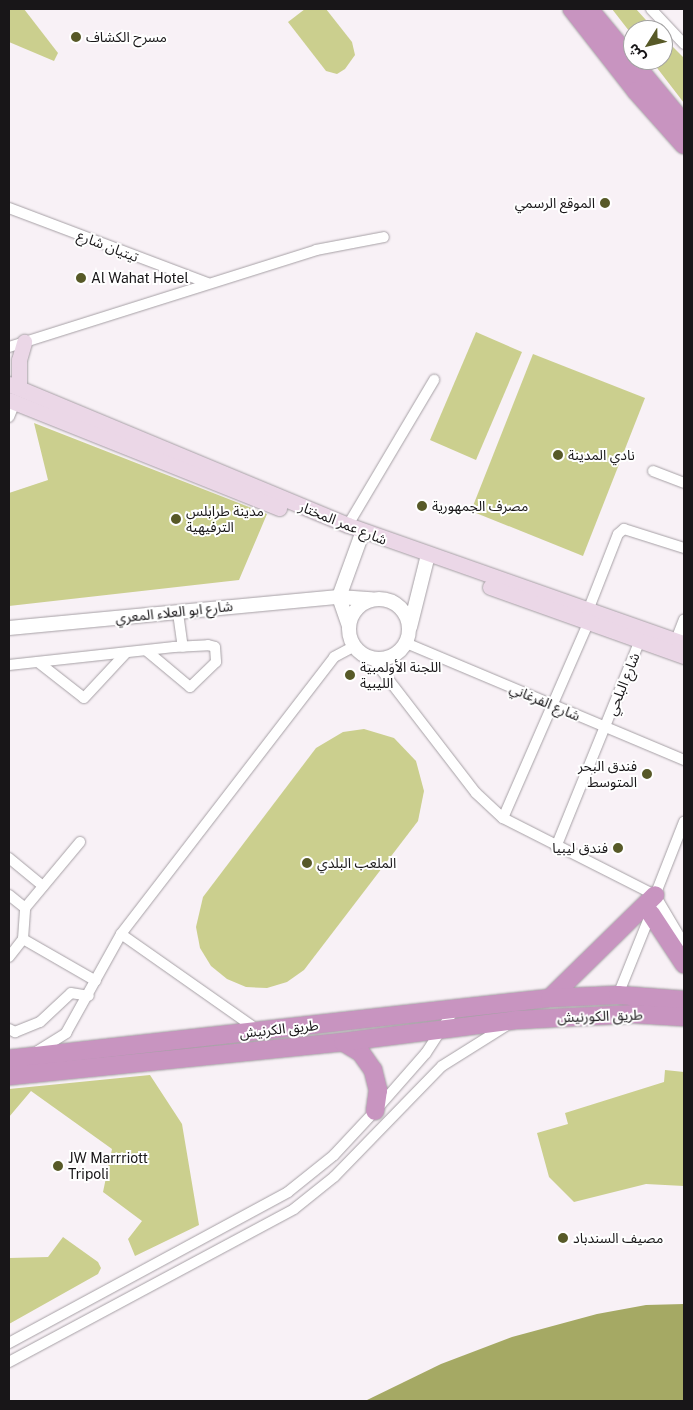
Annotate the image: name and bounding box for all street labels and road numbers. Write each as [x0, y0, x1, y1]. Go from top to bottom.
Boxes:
street label: تيتيان شارع [75, 227, 141, 265]
street label: شارع عمر المختار [297, 498, 389, 548]
street label: شارع ابو العلاء المعري [114, 597, 234, 627]
street label: شارع البلحي [603, 650, 643, 718]
street label: شارع الفرغاني [507, 680, 583, 724]
street label: طريق الكورنيش [557, 1006, 643, 1026]
street label: طريق الكرنيش [239, 1016, 319, 1042]

